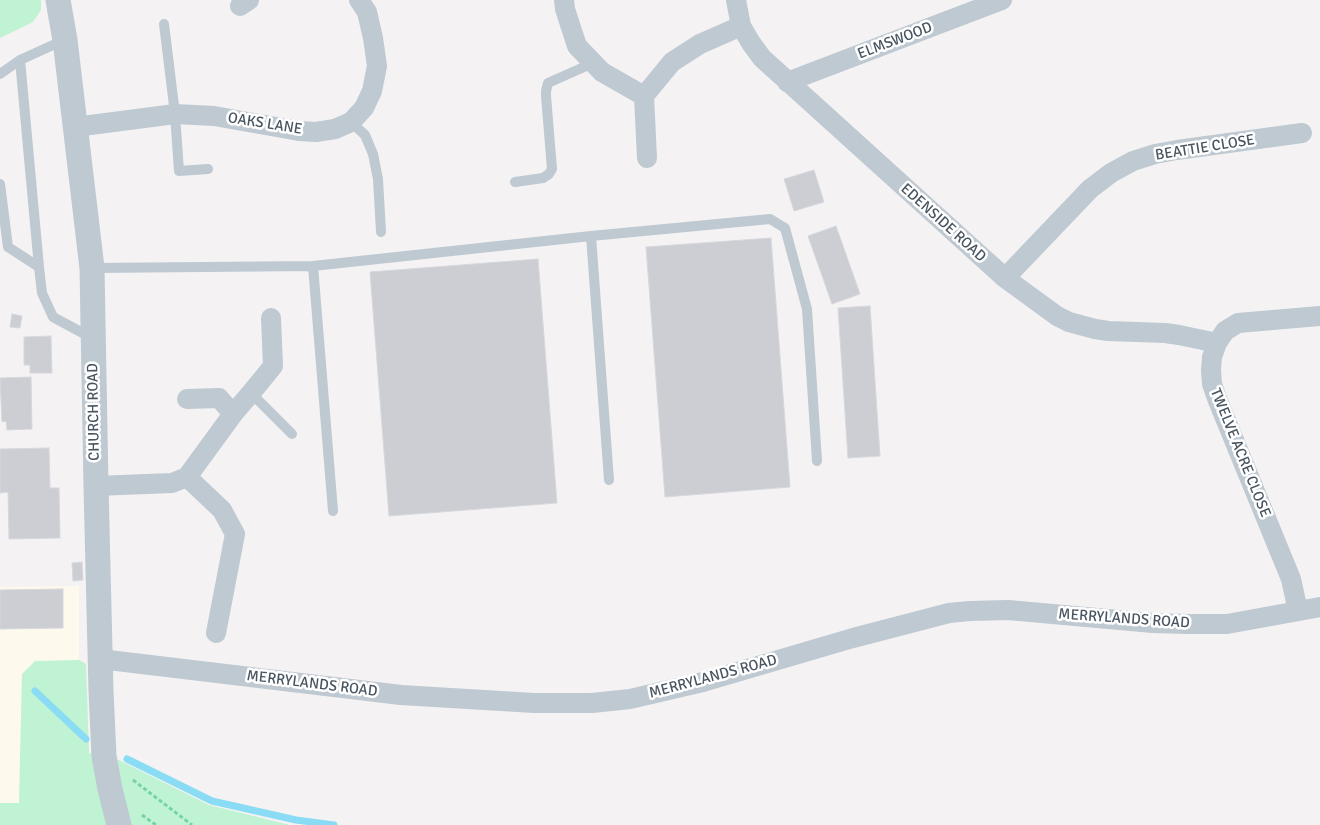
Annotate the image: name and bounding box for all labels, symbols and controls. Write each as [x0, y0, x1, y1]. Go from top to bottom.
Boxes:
street label: ELMSWOOD [855, 19, 935, 63]
street label: OAKS LANE [227, 109, 303, 139]
street label: BEATTIE CLOSE [1154, 131, 1256, 165]
street label: EDENSIDE ROAD [897, 180, 989, 266]
street label: CHURCH ROAD [84, 363, 104, 461]
street label: TWELVE ACRE CLOSE [1206, 386, 1274, 520]
street label: MERRYLANDS ROAD [1058, 605, 1190, 633]
street label: MERRYLANDS ROAD [647, 651, 779, 703]
street label: MERRYLANDS ROAD [246, 667, 378, 701]

